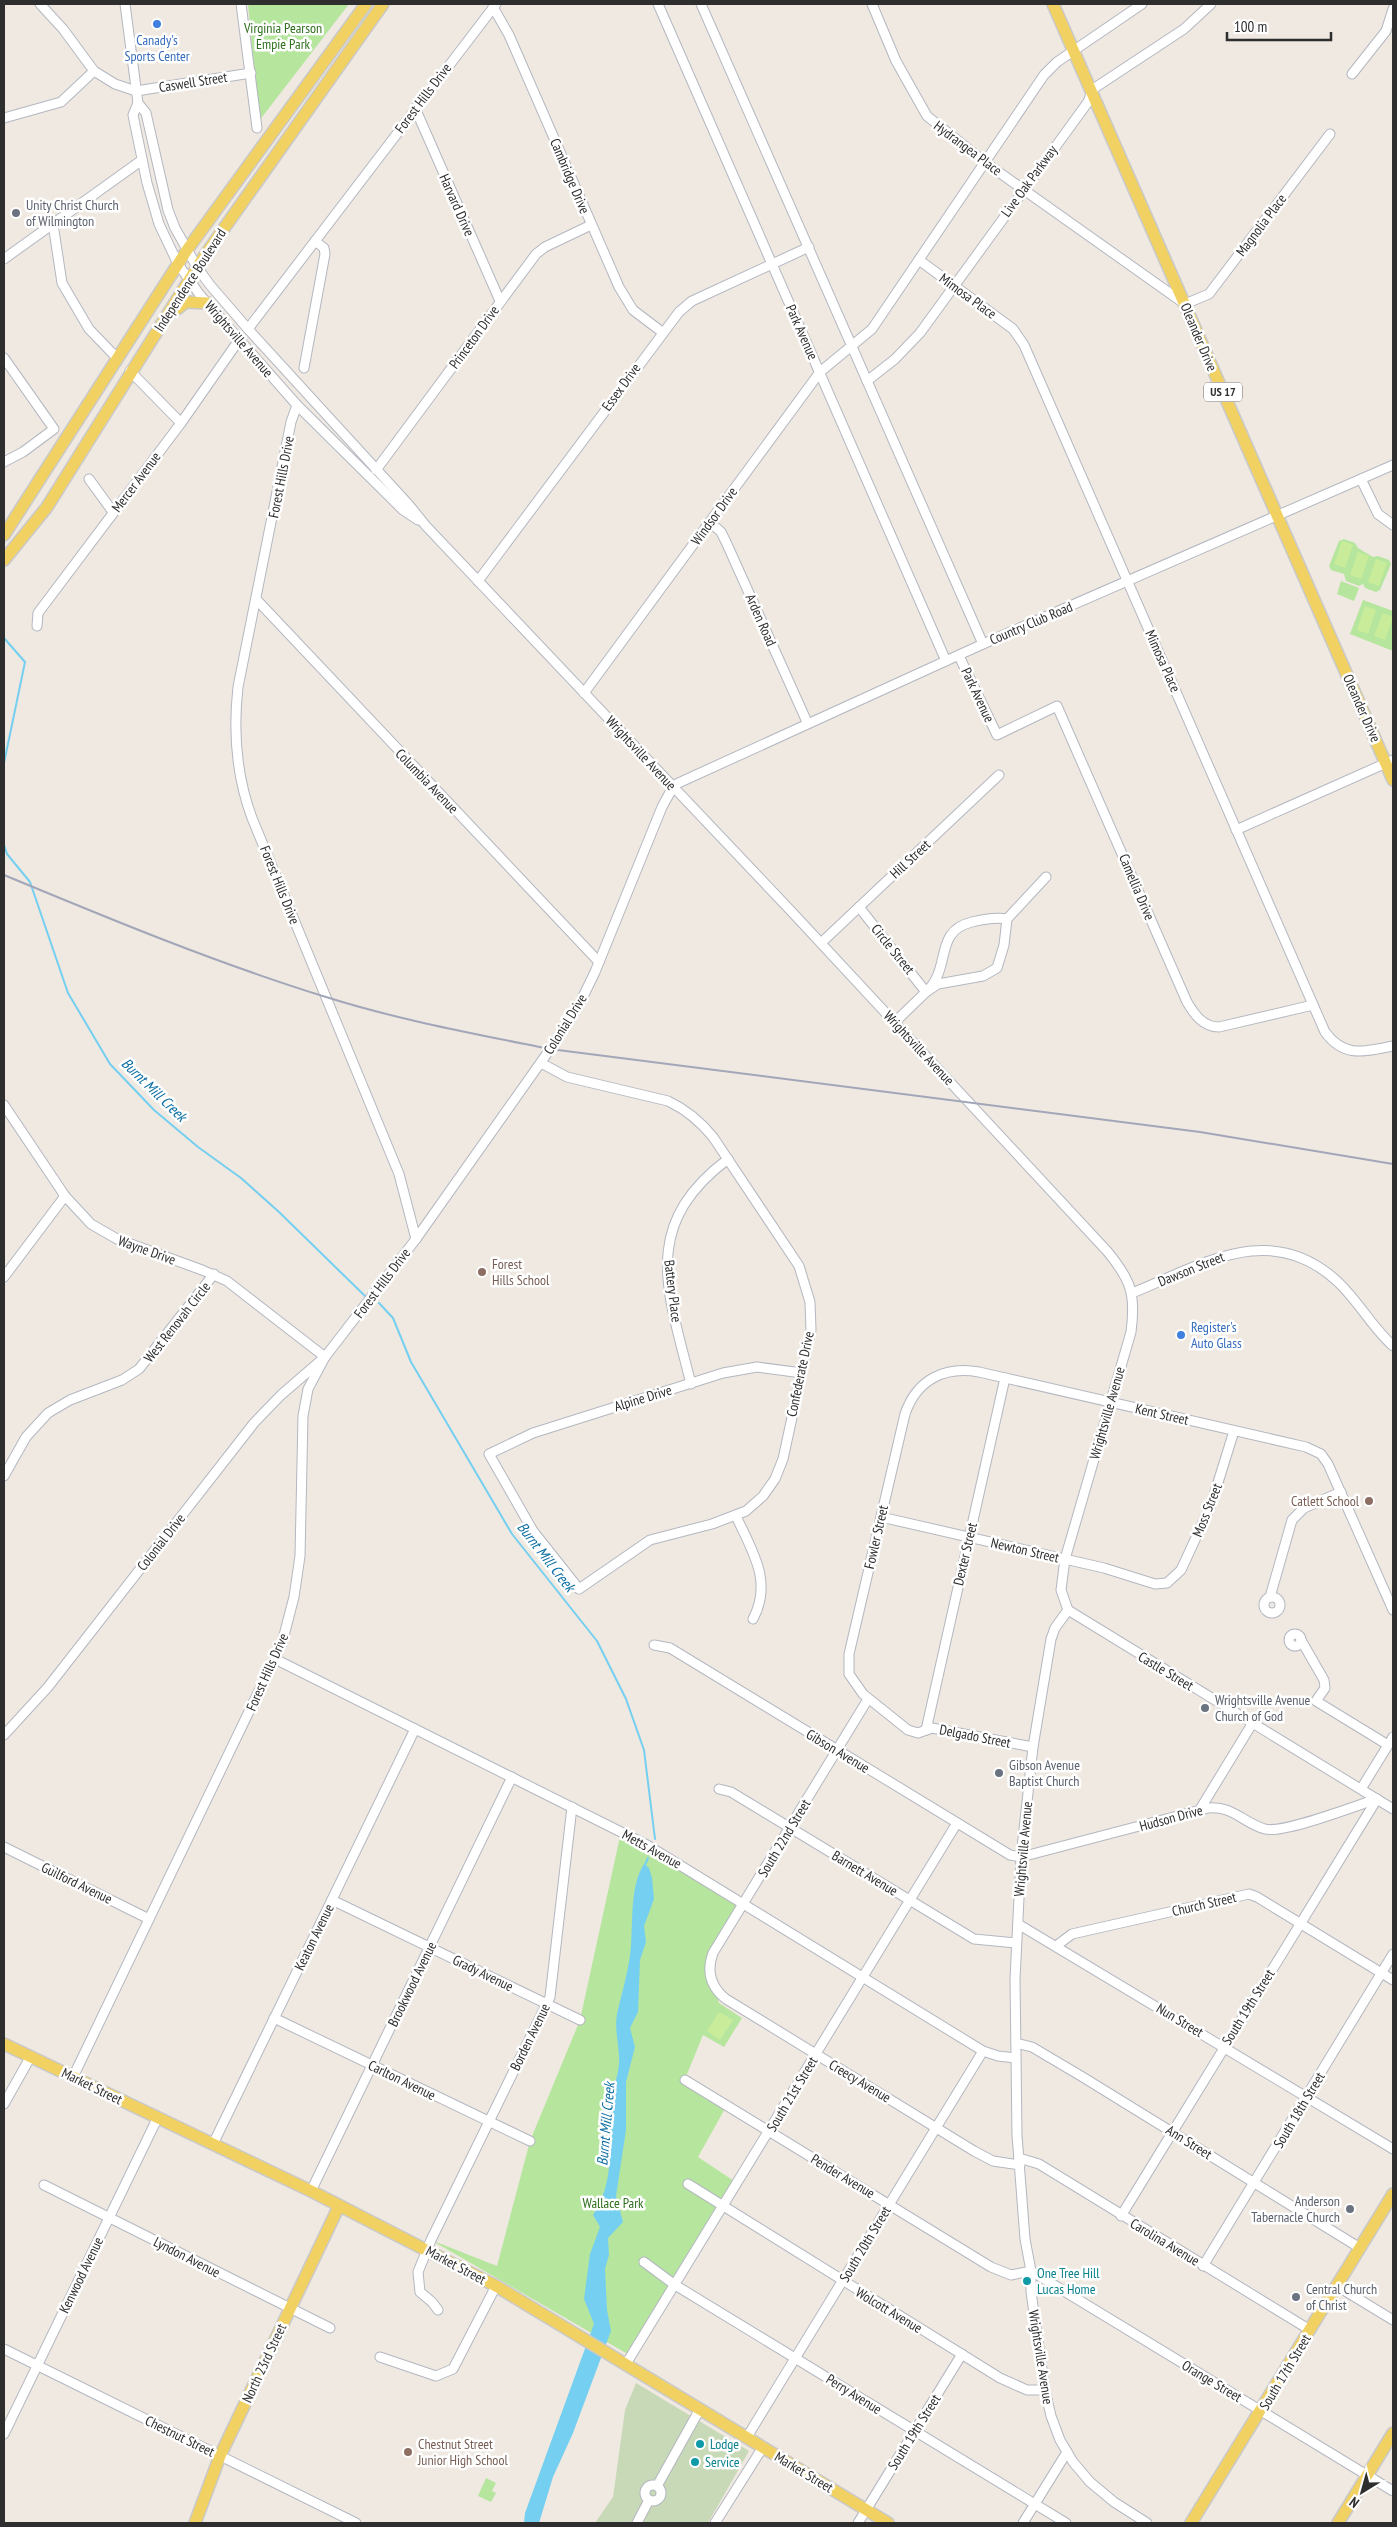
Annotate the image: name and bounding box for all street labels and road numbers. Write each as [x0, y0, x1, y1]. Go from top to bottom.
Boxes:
street label: Forest Hills Drive [391, 59, 455, 137]
street label: Caswell Street [158, 68, 229, 96]
street label: Hydrangea Place [930, 117, 1006, 180]
street label: Cambridge Drive [546, 136, 594, 217]
street label: Live Oak Parkway [997, 141, 1061, 220]
street label: Harvard Drive [435, 171, 479, 239]
street label: Magnolia Place [1232, 190, 1290, 260]
street label: Independence Boulevard [150, 225, 230, 335]
street label: Mimosa Place [936, 269, 1000, 323]
street label: Wrightsville Avenue [201, 297, 277, 381]
street label: Oleander Drive [1177, 300, 1222, 374]
street label: Princeton Drive [445, 302, 503, 372]
street label: Park Avenue [782, 302, 822, 363]
street label: Essex Drive [598, 359, 645, 414]
road number: US 17 [1204, 382, 1242, 402]
street label: Forest Hills Drive [264, 434, 298, 520]
street label: Mercer Avenue [107, 448, 165, 516]
street label: Windsor Drive [687, 483, 741, 549]
street label: Arden Road [742, 591, 780, 649]
street label: Country Club Road [987, 597, 1075, 649]
street label: Mimosa Place [1141, 627, 1185, 695]
street label: Park Avenue [957, 665, 999, 725]
street label: Oleander Drive [1339, 671, 1385, 745]
street label: Wrightsville Avenue [602, 712, 680, 794]
street label: Columbia Avenue [392, 745, 463, 817]
street label: Hill Street [886, 836, 934, 882]
street label: Forest Hills Drive [256, 843, 304, 927]
street label: Camellia Drive [1115, 851, 1159, 923]
street label: Circle Street [867, 920, 919, 978]
street label: Colonial Drive [539, 990, 591, 1058]
street label: Wrightsville Avenue [880, 1007, 958, 1089]
street label: Wayne Drive [116, 1231, 179, 1269]
street label: Forest Hills Drive [350, 1244, 414, 1322]
street label: Dawson Street [1155, 1247, 1227, 1290]
street label: Battery Place [660, 1259, 686, 1324]
street label: West Renovah Circle [140, 1278, 214, 1366]
street label: Confederate Drive [782, 1330, 818, 1418]
street label: Wrightsville Avenue [1085, 1364, 1129, 1461]
street label: Alpine Drive [612, 1381, 674, 1415]
street label: Kent Street [1134, 1399, 1191, 1429]
street label: Moss Street [1188, 1480, 1226, 1540]
street label: Fowler Street [860, 1503, 892, 1571]
street label: Colonial Drive [133, 1510, 189, 1574]
street label: Dexter Street [949, 1521, 981, 1587]
street label: Newton Street [989, 1533, 1061, 1567]
street label: Forest Hills Drive [242, 1630, 292, 1714]
street label: Castle Street [1135, 1647, 1197, 1695]
street label: Delgado Street [938, 1720, 1012, 1752]
street label: Gibson Avenue [803, 1725, 873, 1777]
street label: South 22nd Street [754, 1796, 814, 1880]
street label: Wrightsville Avenue [1010, 1800, 1036, 1897]
street label: Hudson Drive [1137, 1801, 1205, 1835]
street label: Metts Avenue [619, 1825, 685, 1873]
street label: Barnett Avenue [829, 1846, 901, 1900]
street label: Guilford Avenue [39, 1858, 116, 1908]
street label: Church Street [1170, 1888, 1238, 1920]
street label: Keaton Avenue [290, 1901, 338, 1973]
street label: Brookwood Avenue [384, 1938, 440, 2029]
street label: Grady Avenue [450, 1951, 516, 1995]
street label: South 19th Street [1218, 1966, 1278, 2048]
street label: Nun Street [1153, 1999, 1207, 2041]
street label: Borden Avenue [506, 2000, 554, 2074]
street label: South 21st Street [763, 2053, 821, 2135]
street label: Creecy Avenue [826, 2055, 894, 2107]
street label: Carlton Avenue [365, 2056, 439, 2104]
street label: Market Street [59, 2064, 125, 2108]
street label: South 18th Street [1269, 2069, 1329, 2151]
street label: Ann Street [1163, 2121, 1215, 2163]
street label: Pender Avenue [808, 2150, 878, 2202]
street label: South 20th Street [835, 2203, 895, 2285]
street label: Carolina Avenue [1127, 2214, 1203, 2270]
street label: Lyndon Avenue [151, 2233, 224, 2282]
street label: Kenwood Avenue [55, 2234, 107, 2316]
street label: Market Street [423, 2242, 489, 2288]
street label: Wolcott Avenue [852, 2283, 926, 2337]
street label: Wrightsville Avenue [1025, 2308, 1057, 2406]
street label: North 23rd Street [238, 2320, 290, 2405]
street label: South 17th Street [1255, 2331, 1315, 2413]
street label: Orange Street [1179, 2356, 1245, 2406]
street label: Perry Avenue [823, 2370, 885, 2418]
street label: South 19th Street [884, 2391, 944, 2473]
street label: Chestnut Street [142, 2411, 218, 2461]
street label: Market Street [771, 2447, 837, 2497]

